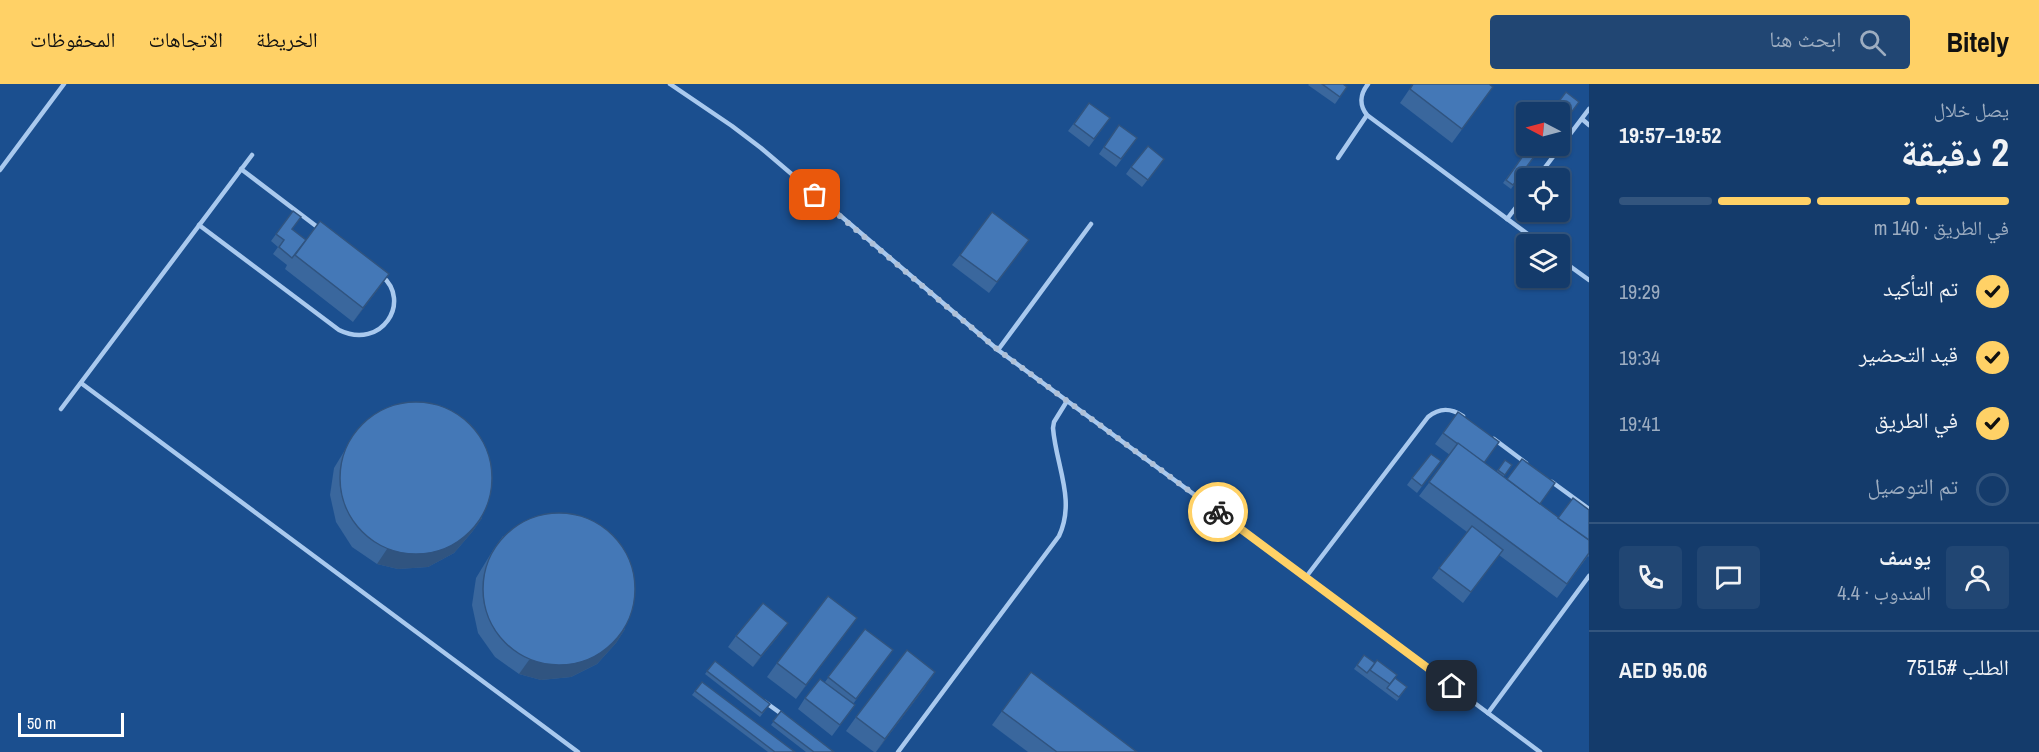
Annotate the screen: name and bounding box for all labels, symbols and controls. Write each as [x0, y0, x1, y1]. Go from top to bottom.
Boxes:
search box [1490, 15, 1910, 69]
text: Bitely [1946, 23, 2009, 61]
text: ابحث هنا [1769, 24, 1841, 54]
text: المحفوظات [30, 25, 115, 54]
text: الاتجاهات [148, 25, 223, 54]
text: الخريطة [256, 25, 318, 54]
icon: search [1856, 26, 1889, 59]
text: يصل خلال [1933, 96, 2009, 123]
north arrow [1516, 102, 1570, 156]
map controls [1516, 102, 1570, 288]
text: 19:52–19:57 [1619, 120, 1721, 150]
text: 2 دقيقة [1900, 126, 2009, 178]
button: locate [1516, 168, 1570, 222]
pin [789, 169, 840, 220]
icon: bag [798, 178, 831, 211]
text: في الطريق · 140 m [1874, 214, 2009, 241]
button: layers [1516, 234, 1570, 288]
text: تم التأكيد [1883, 273, 1958, 303]
icon: check [1976, 275, 2009, 308]
text: 19:29 [1619, 278, 1660, 305]
text: قيد التحضير [1859, 339, 1958, 369]
icon: check [1976, 341, 2009, 374]
text: 19:34 [1619, 344, 1660, 371]
text: في الطريق [1874, 405, 1958, 435]
icon: check [1976, 407, 2009, 440]
text: 19:41 [1619, 410, 1660, 437]
text: تم التوصيل [1867, 471, 1958, 501]
courier [1188, 482, 1248, 542]
icon: bike [1202, 496, 1235, 529]
text: يوسف [1879, 542, 1931, 572]
button: phone [1619, 546, 1682, 609]
button: chat [1697, 546, 1760, 609]
button: person [1946, 546, 2009, 609]
text: المندوب · 4.4 [1837, 579, 1931, 606]
text: الطلب #7515 [1907, 652, 2009, 682]
text: AED 95.06 [1619, 655, 1707, 685]
pin [1426, 660, 1477, 711]
icon: home [1435, 669, 1468, 702]
scale bar [18, 710, 124, 738]
text: 50 m [27, 712, 56, 734]

